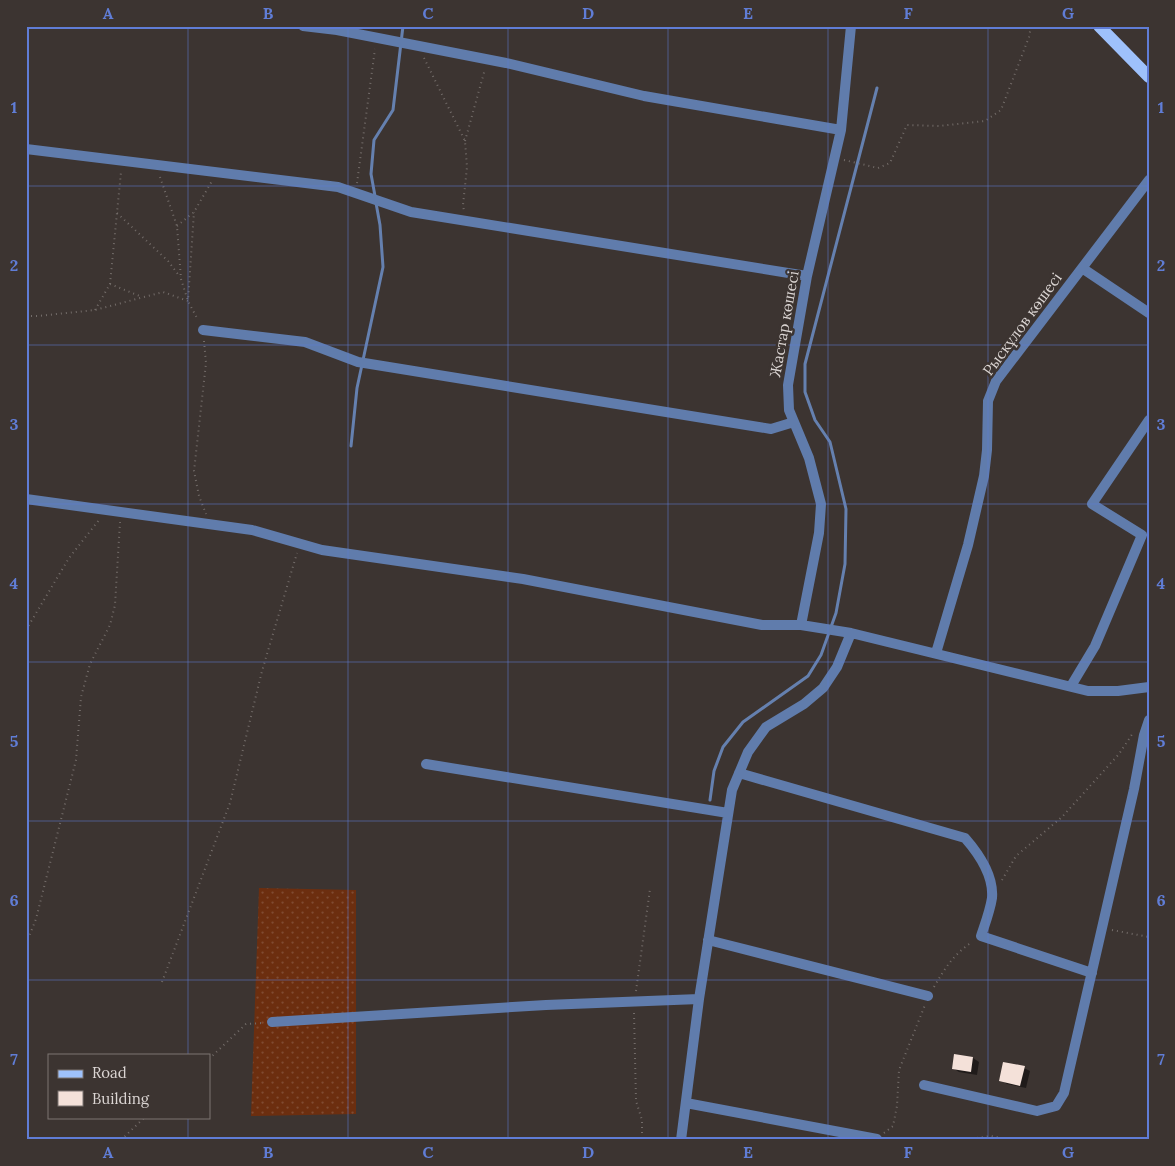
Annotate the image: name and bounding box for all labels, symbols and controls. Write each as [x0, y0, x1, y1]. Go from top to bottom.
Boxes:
text: A [103, 3, 114, 23]
text: B [263, 3, 274, 23]
text: C [422, 3, 434, 23]
text: D [582, 3, 594, 23]
text: E [743, 3, 753, 23]
text: F [903, 3, 913, 23]
text: G [1062, 3, 1074, 23]
text: 1 [11, 97, 17, 117]
text: 1 [1158, 97, 1164, 117]
text: 2 [10, 255, 18, 275]
text: 2 [1157, 255, 1165, 275]
street label: Жастар көшесі [765, 269, 803, 379]
street label: Рыскұлов көшесі [978, 269, 1066, 379]
text: 3 [10, 414, 19, 434]
text: 3 [1157, 414, 1166, 434]
text: 4 [10, 573, 19, 593]
text: 4 [1157, 573, 1166, 593]
text: 5 [10, 731, 19, 751]
text: 5 [1157, 731, 1166, 751]
text: 6 [9, 890, 19, 910]
text: 6 [1156, 890, 1166, 910]
text: 7 [10, 1049, 18, 1069]
text: 7 [1157, 1049, 1165, 1069]
legend [48, 1054, 210, 1118]
text: Road [92, 1063, 127, 1082]
text: Building [92, 1089, 150, 1108]
text: A [103, 1142, 114, 1162]
text: B [263, 1142, 274, 1162]
text: C [422, 1142, 434, 1162]
text: D [582, 1142, 594, 1162]
text: E [743, 1142, 753, 1162]
text: F [903, 1142, 913, 1162]
text: G [1062, 1142, 1074, 1162]

